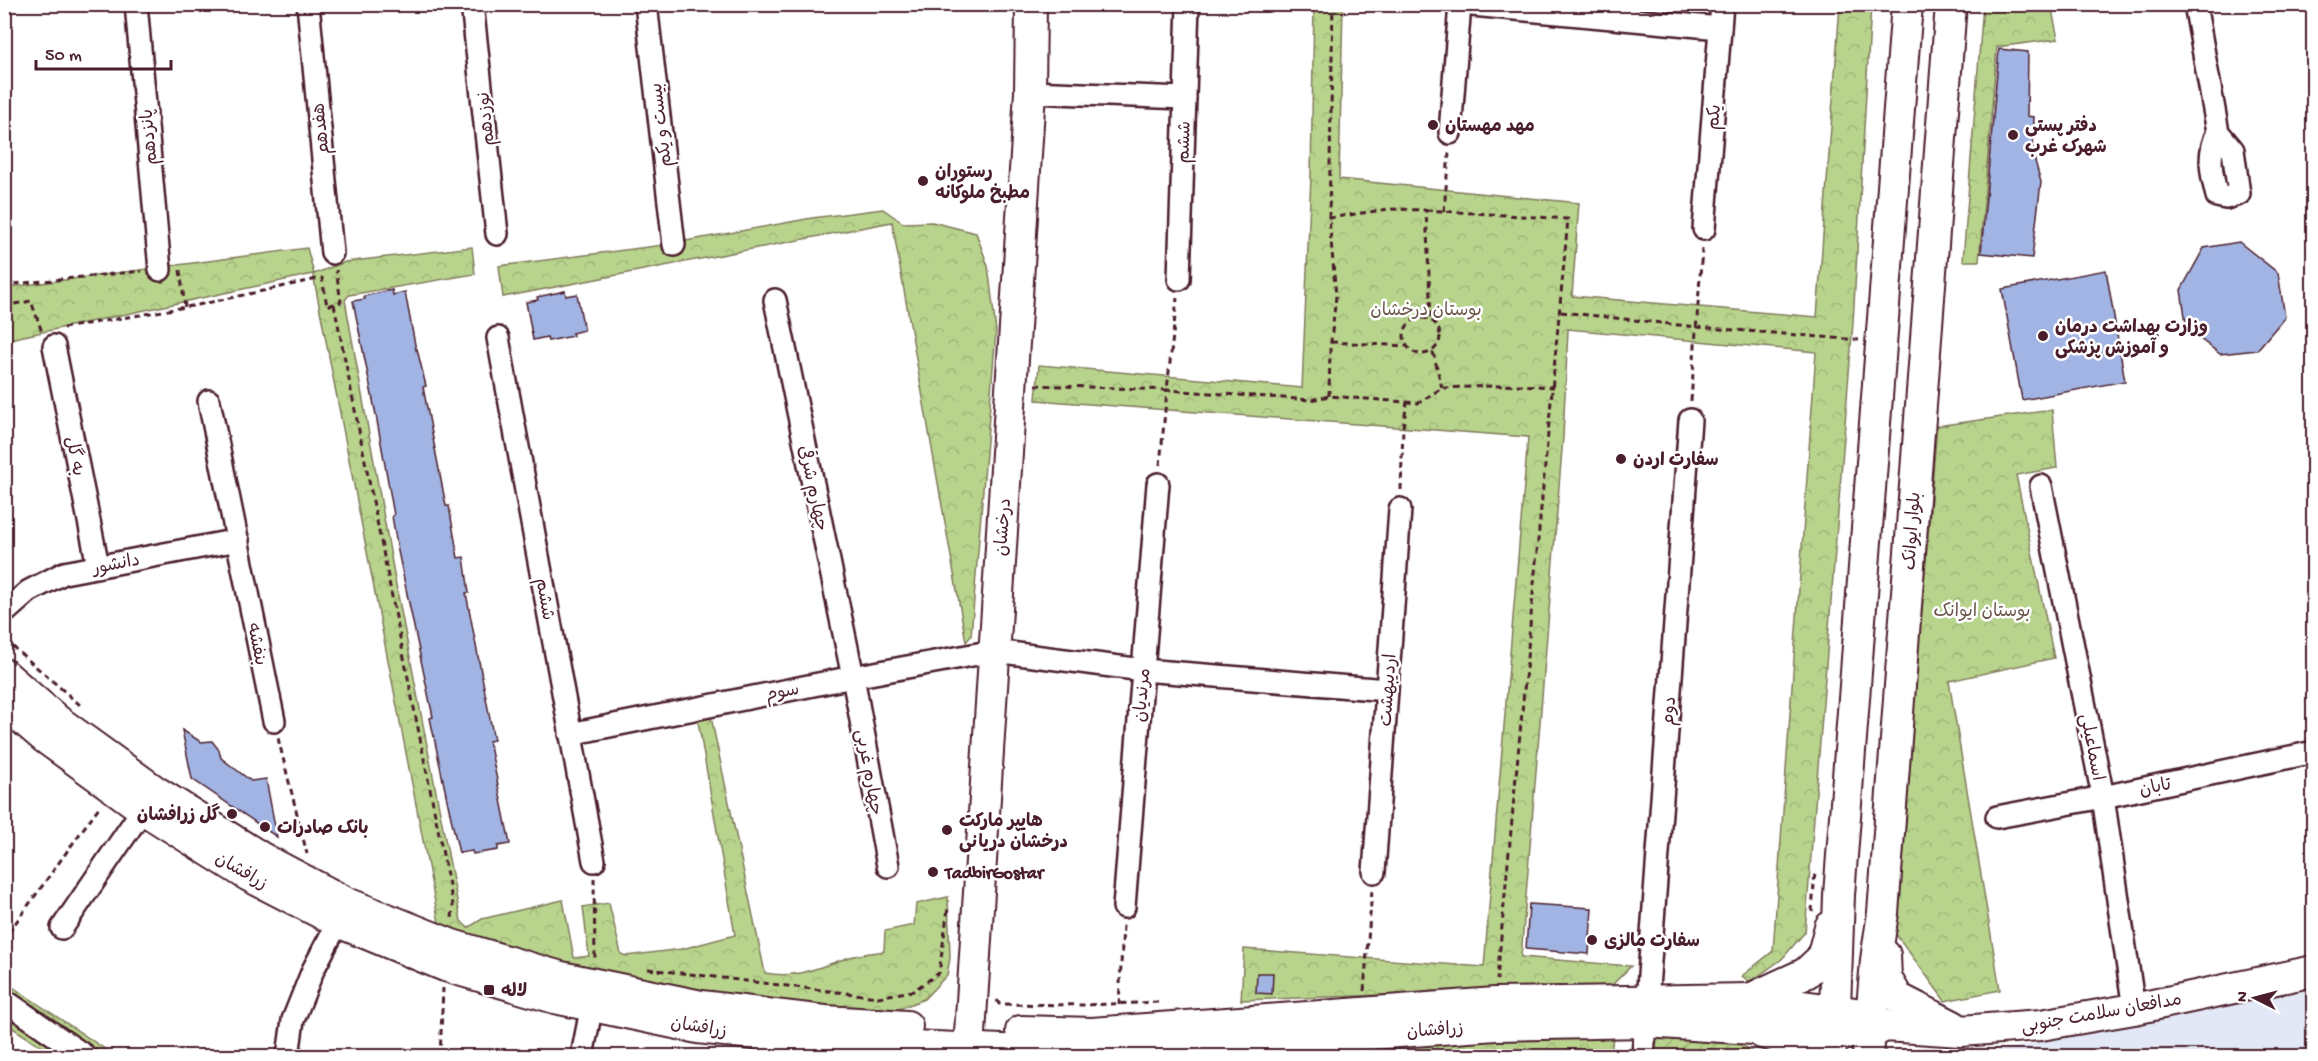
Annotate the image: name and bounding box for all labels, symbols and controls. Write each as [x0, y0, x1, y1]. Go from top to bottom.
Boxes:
scale bar [36, 33, 171, 71]
text: 50 m [45, 46, 82, 67]
street label: بیست و یکم [647, 81, 679, 168]
street label: نوزدهم [474, 91, 502, 147]
street label: هفدهم [309, 102, 337, 156]
street label: یکم [1704, 104, 1728, 131]
street label: پانزدهم [138, 108, 164, 166]
place label: دفتر پستی شهرک غرب [2025, 115, 2107, 159]
place label: مهد مهستان [1445, 117, 1535, 138]
marker: مهد مهستان [1426, 118, 1440, 132]
street label: ششم [1174, 120, 1198, 164]
marker: دفتر پستی شهرک غرب [2006, 128, 2020, 142]
place label: رستوران مطبخ ملوکانه [935, 163, 1030, 205]
marker: رستوران مطبخ ملوکانه [916, 174, 930, 188]
park label: بوستان درخشان [1370, 301, 1482, 322]
place label: وزارت بهداشت درمان و آموزش پزشکی [2055, 318, 2208, 360]
marker: وزارت بهداشت درمان و آموزش پزشکی [2036, 329, 2050, 343]
street label: به گل [59, 435, 90, 478]
street label: چهارم شرقی [791, 443, 835, 534]
place label: سفارت اردن [1633, 451, 1719, 472]
marker: سفارت اردن [1614, 452, 1628, 466]
street label: بلوار ایوانک [1899, 491, 1927, 571]
street label: درخشان [992, 497, 1017, 557]
street label: دانشور [89, 551, 142, 581]
street label: ششم [529, 577, 558, 622]
park label: بوستان ایوانک [1933, 601, 2031, 623]
street label: بنفشه [241, 621, 270, 668]
street label: اردیبهشت [1376, 653, 1403, 727]
street label: مرنديان [1131, 667, 1156, 723]
street label: سوم [764, 680, 801, 708]
street label: دوم [1659, 696, 1683, 727]
street label: اسماعیلی [2074, 712, 2107, 783]
street label: چهارم غربی [849, 728, 885, 817]
street label: تابان [2138, 775, 2174, 802]
place label: گل زرافشان [137, 803, 220, 827]
marker: گل زرافشان [225, 807, 239, 821]
place label: هایپر مارکت درخشان دریانی [959, 812, 1068, 854]
place label: بانک صادرات [277, 819, 368, 840]
marker: بانک صادرات [258, 820, 272, 834]
marker: هایپر مارکت درخشان دریانی [940, 823, 954, 837]
street label: زرافشان [211, 849, 271, 895]
place label: TadbirGostar [943, 864, 1046, 885]
marker: TadbirGostar [926, 865, 940, 879]
place label: سفارت مالزی [1604, 932, 1700, 953]
marker: سفارت مالزی [1585, 933, 1599, 947]
north arrow [2225, 968, 2285, 1028]
place label: لاله [501, 982, 527, 1003]
marker: لاله [482, 983, 496, 997]
street label: مدافعان سلامت جنوبی [2019, 990, 2183, 1039]
text: N [2234, 990, 2254, 1003]
street label: زرافشان [669, 1014, 728, 1043]
street label: زرافشان [1406, 1019, 1464, 1044]

